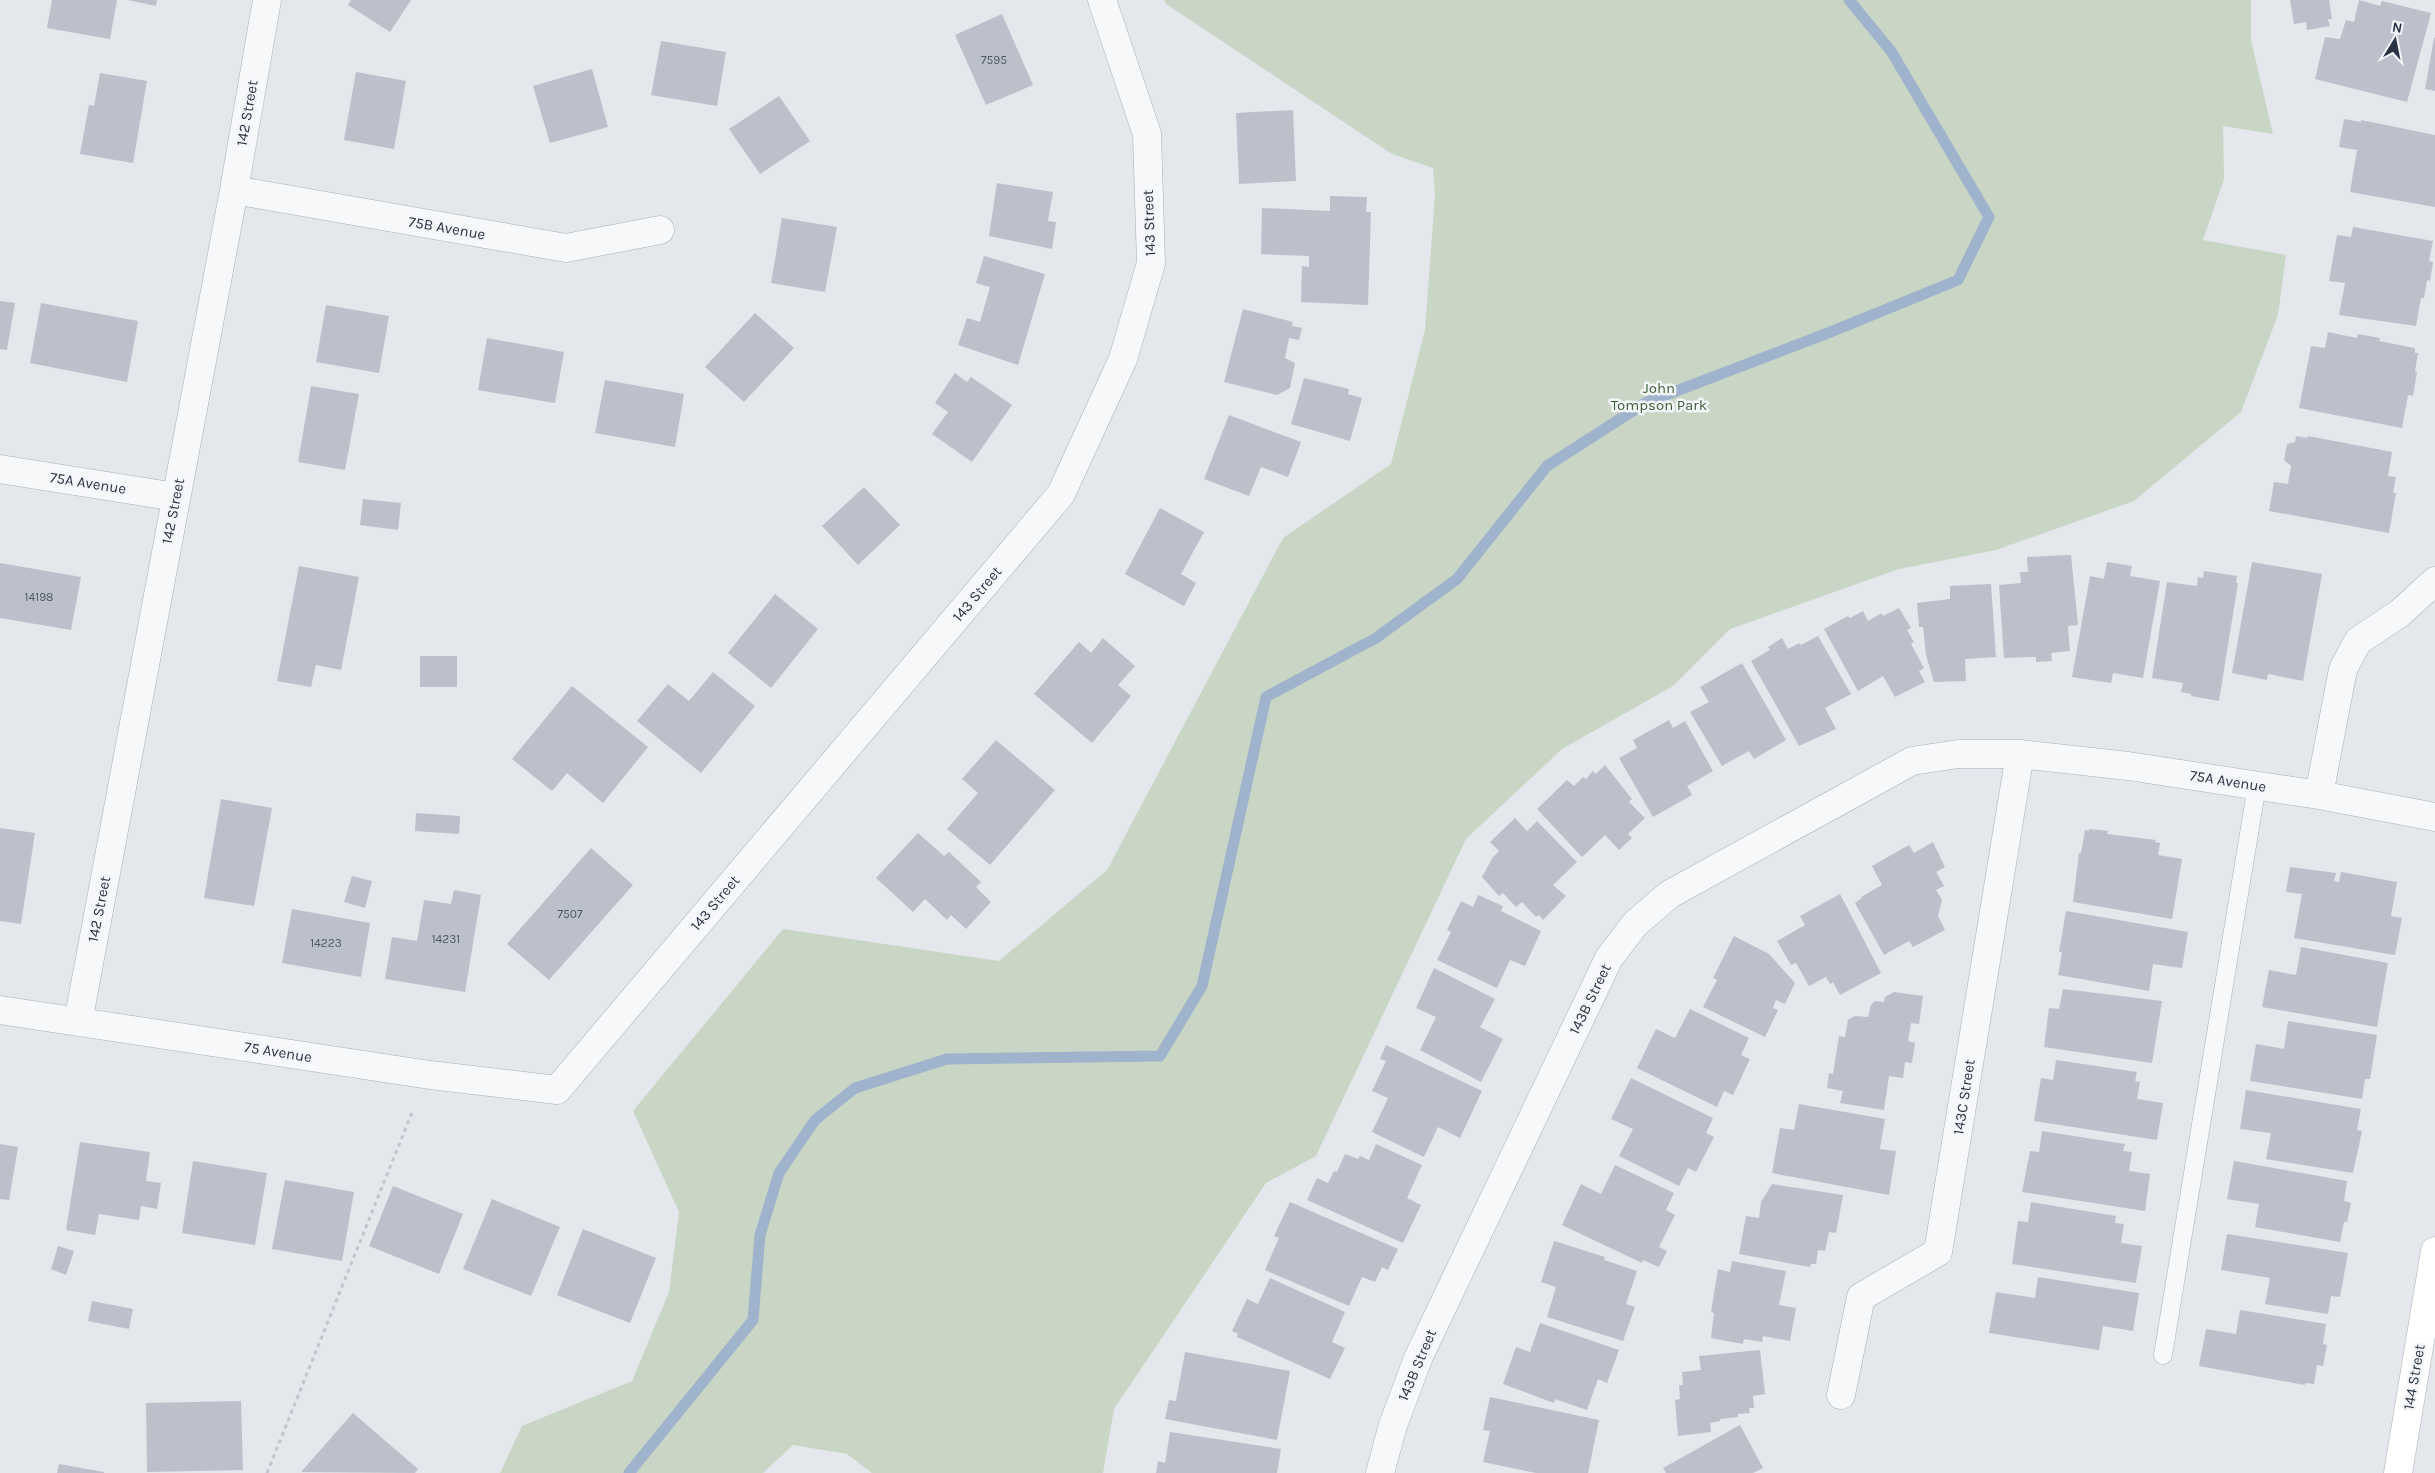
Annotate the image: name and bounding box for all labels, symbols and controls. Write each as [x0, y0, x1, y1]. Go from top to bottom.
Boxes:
north arrow [2370, 15, 2420, 65]
text: N [2391, 18, 2404, 37]
house number: 7595 [981, 53, 1007, 67]
street label: 142 Street [232, 78, 262, 147]
street label: 143 Street [1139, 189, 1159, 257]
street label: 75B Avenue [407, 212, 487, 244]
park label: John Tompson Park [1611, 379, 1707, 414]
street label: 75A Avenue [49, 468, 127, 498]
street label: 142 Street [158, 476, 188, 545]
street label: 143 Street [949, 562, 1006, 625]
house number: 14198 [25, 590, 53, 604]
street label: 75A Avenue [2189, 766, 2267, 796]
street label: 143 Street [687, 871, 744, 934]
street label: 142 Street [84, 874, 114, 943]
house number: 7507 [557, 907, 583, 921]
house number: 14231 [432, 932, 460, 946]
house number: 14223 [310, 936, 342, 950]
street label: 143B Street [1565, 960, 1615, 1037]
street label: 75 Avenue [243, 1038, 313, 1066]
street label: 143C Street [1949, 1058, 1979, 1136]
street label: 143B Street [1394, 1326, 1440, 1404]
street label: 144 Street [2399, 1342, 2429, 1411]

